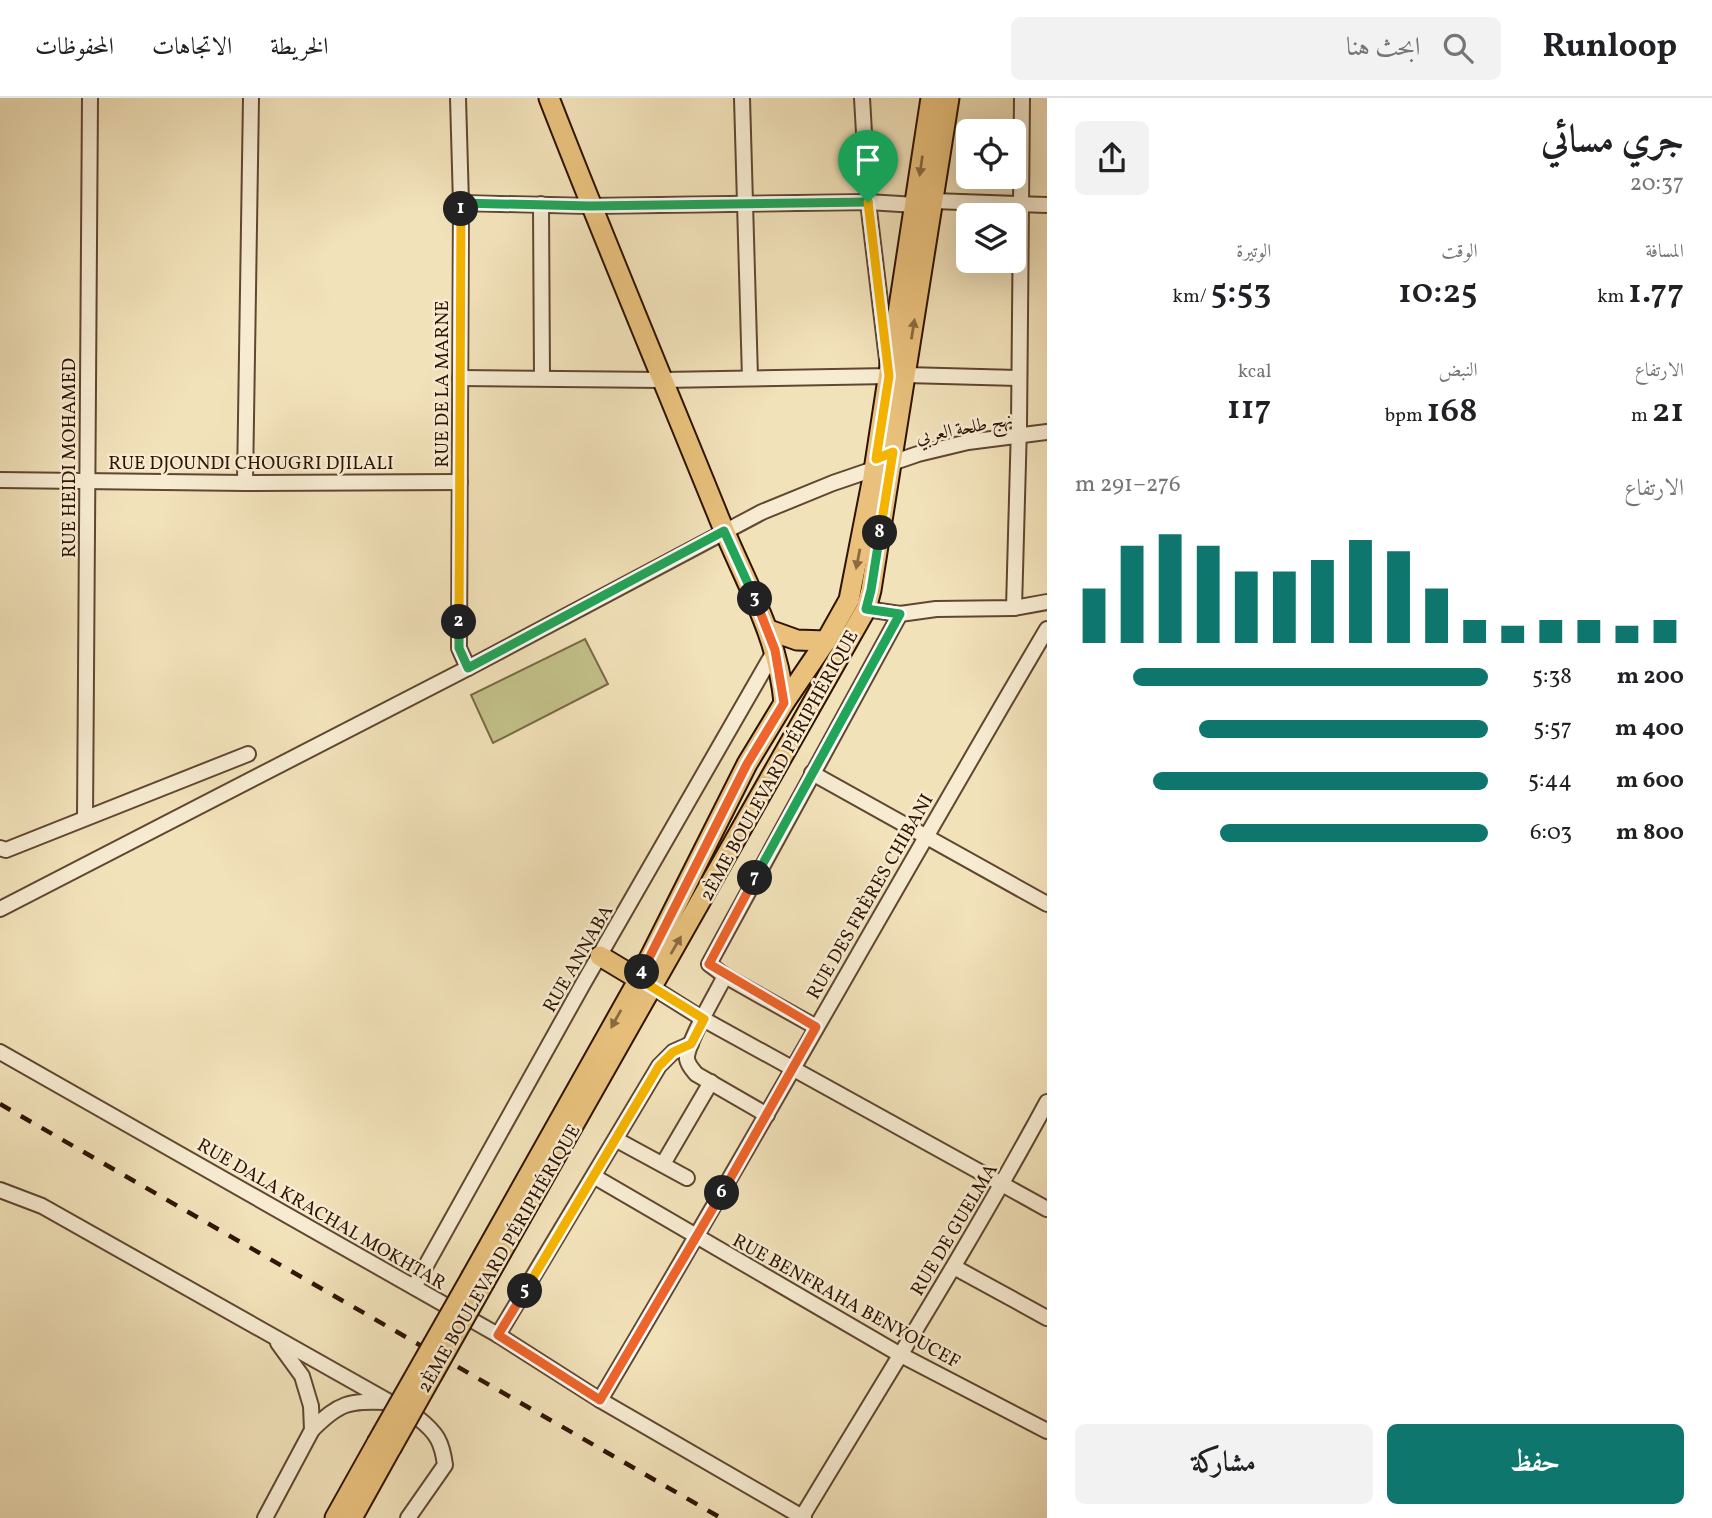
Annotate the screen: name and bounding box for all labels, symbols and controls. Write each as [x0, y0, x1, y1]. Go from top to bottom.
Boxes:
search box [1011, 17, 1501, 80]
text: Runloop [1543, 25, 1677, 71]
icon: search [1439, 29, 1477, 67]
text: ابحث هنا [1346, 30, 1421, 66]
text: المحفوظات [35, 31, 114, 65]
text: الاتجاهات [152, 31, 232, 65]
text: الخريطة [270, 31, 329, 65]
text: جري مسائي [1541, 115, 1684, 168]
map controls [956, 119, 1026, 273]
button: locate [956, 119, 1026, 189]
button: share [1075, 121, 1149, 195]
pin [838, 130, 898, 202]
icon: arrive [849, 141, 887, 179]
one-way arrow [916, 155, 927, 177]
text: 20:37 [1630, 168, 1684, 200]
pin: 1 [444, 192, 478, 226]
text: 1 [457, 195, 464, 221]
button: layers [956, 203, 1026, 273]
text: الوتيرة [1236, 239, 1271, 265]
text: الوقت [1441, 239, 1478, 265]
text: المسافة [1645, 239, 1684, 265]
text: 5:53 [1211, 269, 1271, 317]
text: 10:25 [1398, 269, 1478, 317]
text: 1.77 [1628, 269, 1684, 317]
text: /km [1173, 284, 1211, 310]
text: km [1597, 284, 1628, 310]
street label: RUE DE LA MARNE [430, 300, 456, 468]
one-way arrow [908, 318, 919, 340]
street label: RUE HEIDI MOHAMED [57, 358, 83, 558]
text: النبض [1439, 358, 1478, 384]
text: الارتفاع [1635, 358, 1684, 384]
text: kcal [1238, 359, 1271, 385]
text: 117 [1227, 385, 1271, 433]
text: 168 [1427, 388, 1478, 436]
text: 21 [1652, 388, 1684, 436]
text: bpm [1385, 403, 1427, 429]
text: m [1631, 403, 1652, 429]
street label: نهج طلحة العربي [914, 407, 1016, 454]
street label: RUE DJOUNDI CHOUGRI DJILALI [108, 451, 394, 477]
text: 276–291 m [1075, 469, 1181, 501]
text: الارتفاع [1624, 473, 1684, 505]
pin: 8 [862, 516, 898, 550]
text: 8 [874, 519, 885, 545]
one-way arrow [852, 548, 863, 570]
pin: 3 [738, 582, 772, 616]
text: 3 [750, 585, 759, 611]
pin: 2 [442, 604, 476, 640]
text: 2 [454, 608, 463, 634]
street label: 2ÈME BOULEVARD PÉRIPHÉRIQUE [694, 626, 865, 906]
text: 5:38 [1532, 661, 1572, 693]
text: 200 m [1617, 661, 1684, 693]
text: 5:57 [1533, 713, 1572, 745]
text: 400 m [1615, 713, 1684, 745]
text: 5:44 [1528, 765, 1572, 797]
text: 600 m [1616, 765, 1684, 797]
street label: RUE DES FRÈRES CHIBANI [801, 789, 940, 1005]
text: 6:03 [1530, 817, 1572, 849]
text: 800 m [1616, 817, 1684, 849]
pin: 7 [738, 860, 772, 896]
text: 7 [750, 864, 759, 890]
street label: RUE ANNABA [537, 900, 620, 1018]
one-way arrow [670, 935, 682, 954]
pin: 4 [624, 954, 660, 990]
text: 4 [636, 958, 647, 984]
one-way arrow [610, 1009, 622, 1029]
street label: 2ÈME BOULEVARD PÉRIPHÉRIQUE [412, 1120, 588, 1398]
street label: RUE DALA KRACHAL MOKHTAR [192, 1133, 450, 1297]
street label: RUE DE GUELMA [905, 1159, 1004, 1301]
pin: 6 [704, 1176, 740, 1210]
text: 6 [716, 1179, 727, 1205]
street label: RUE BENFRAHA BENYOUCEF [727, 1228, 965, 1375]
pin: 5 [508, 1274, 542, 1308]
text: 5 [520, 1277, 529, 1303]
button: مشاركة [1075, 1424, 1373, 1504]
button: حفظ [1387, 1424, 1684, 1504]

